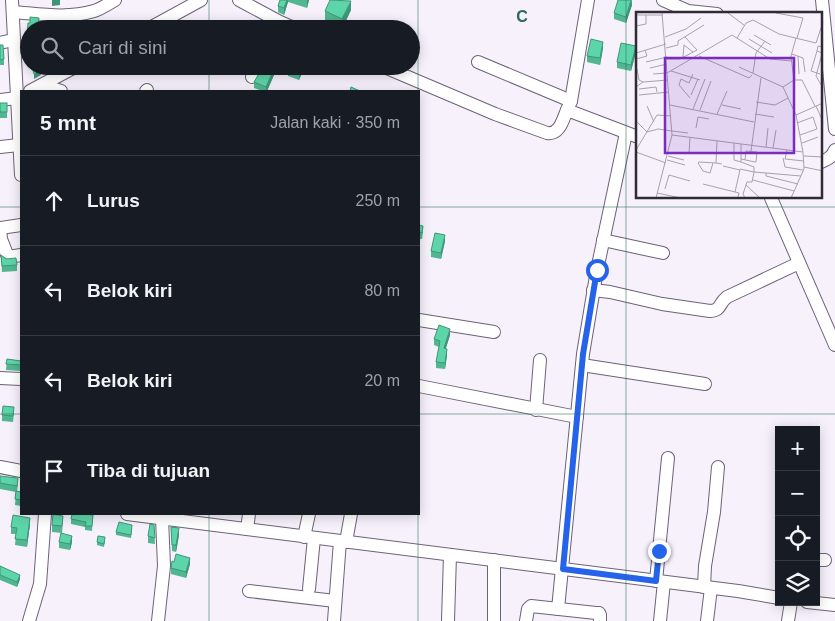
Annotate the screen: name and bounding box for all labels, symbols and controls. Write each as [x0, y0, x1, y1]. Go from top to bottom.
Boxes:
text: C [516, 8, 528, 25]
inset map [636, 12, 822, 199]
search box [20, 20, 420, 75]
icon: search [38, 34, 66, 62]
text: Cari di sini [78, 37, 167, 58]
text: 5 mnt [40, 111, 96, 134]
text: Jalan kaki · 350 m [270, 114, 400, 131]
icon: ahead [40, 187, 68, 215]
text: Lurus [87, 190, 140, 211]
text: 250 m [356, 192, 400, 209]
route start [586, 259, 609, 282]
icon: left [40, 277, 68, 305]
text: Belok kiri [87, 280, 173, 301]
text: 80 m [364, 282, 400, 299]
icon: left [40, 367, 68, 395]
text: Belok kiri [87, 370, 173, 391]
text: 20 m [364, 372, 400, 389]
map controls [775, 426, 820, 606]
button: + [775, 426, 820, 471]
icon: arrive [40, 457, 68, 485]
text: Tiba di tujuan [87, 460, 210, 481]
button: − [775, 471, 820, 516]
button: locate [775, 516, 820, 561]
route end [648, 540, 671, 563]
button: layers [775, 561, 820, 606]

